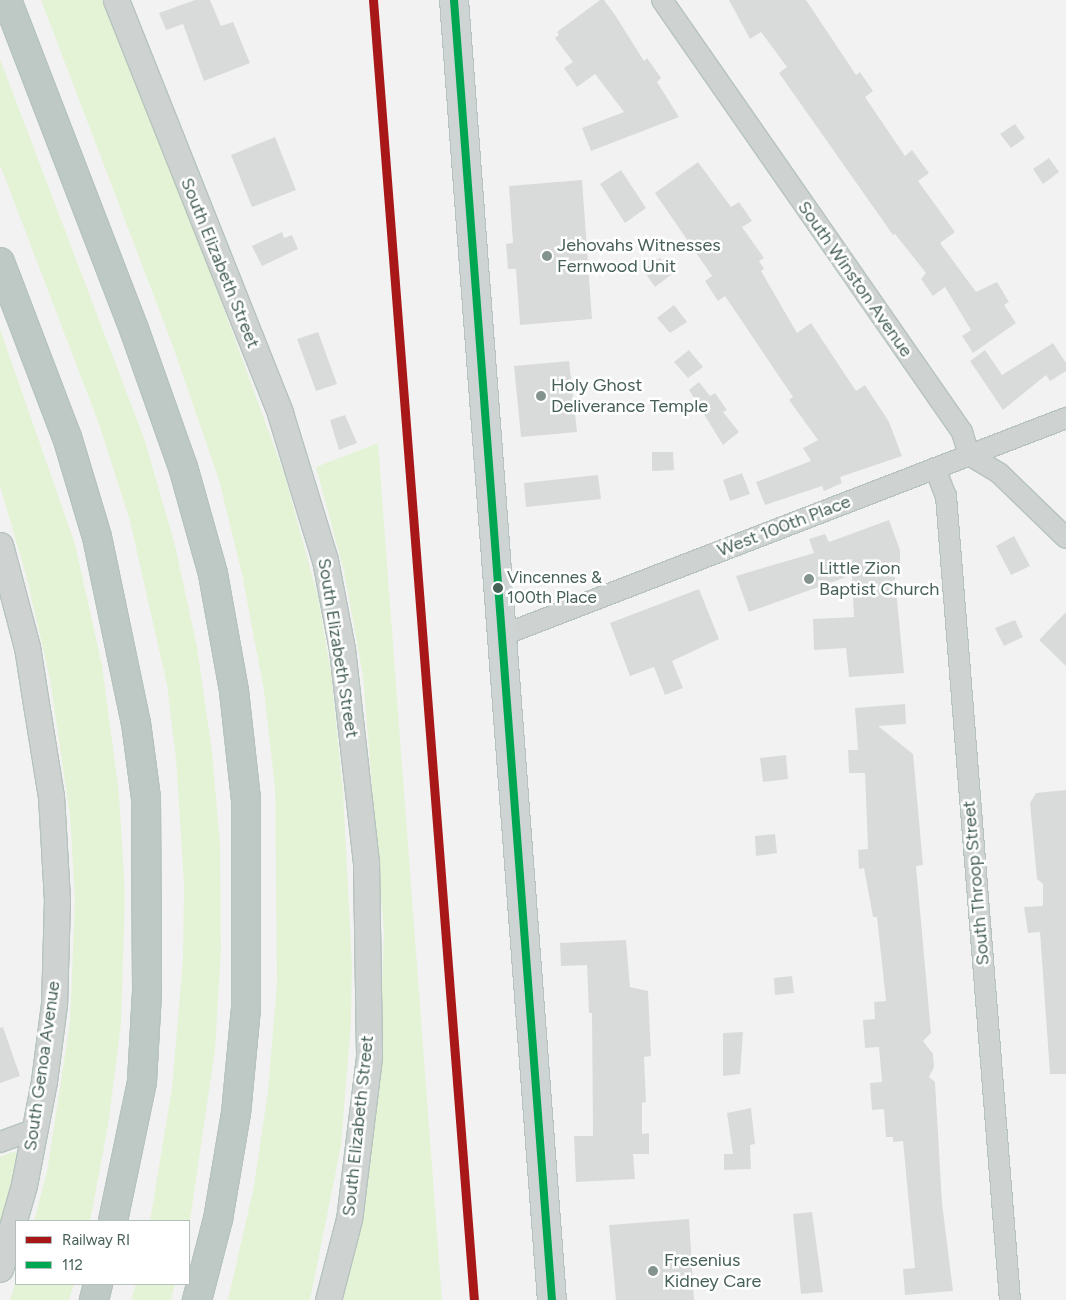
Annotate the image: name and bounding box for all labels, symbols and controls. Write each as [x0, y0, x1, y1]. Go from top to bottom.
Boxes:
street label: South Elizabeth Street [176, 175, 264, 351]
street label: South Winston Avenue [793, 197, 917, 361]
place label: Jehovahs Witnesses Fernwood Unit [557, 235, 721, 278]
marker: Jehovahs Witnesses Fernwood Unit [541, 250, 553, 262]
place label: Holy Ghost Deliverance Temple [551, 375, 708, 418]
marker: Holy Ghost Deliverance Temple [535, 390, 547, 402]
street label: West 100th Place [714, 491, 854, 561]
street label: South Elizabeth Street [313, 557, 363, 739]
place label: Little Zion Baptist Church [819, 558, 939, 600]
place label: Vincennes & 100th Place [507, 568, 602, 608]
marker: Little Zion Baptist Church [803, 573, 815, 585]
marker: Vincennes & 100th Place [493, 583, 503, 593]
street label: South Throop Street [958, 800, 994, 966]
street label: South Genoa Avenue [19, 980, 65, 1152]
street label: South Elizabeth Street [338, 1035, 378, 1217]
legend [15, 1220, 190, 1285]
text: Railway RI [62, 1231, 130, 1249]
place label: Fresenius Kidney Care [664, 1250, 761, 1292]
text: 112 [62, 1256, 83, 1274]
marker: Fresenius Kidney Care [646, 1264, 660, 1278]

